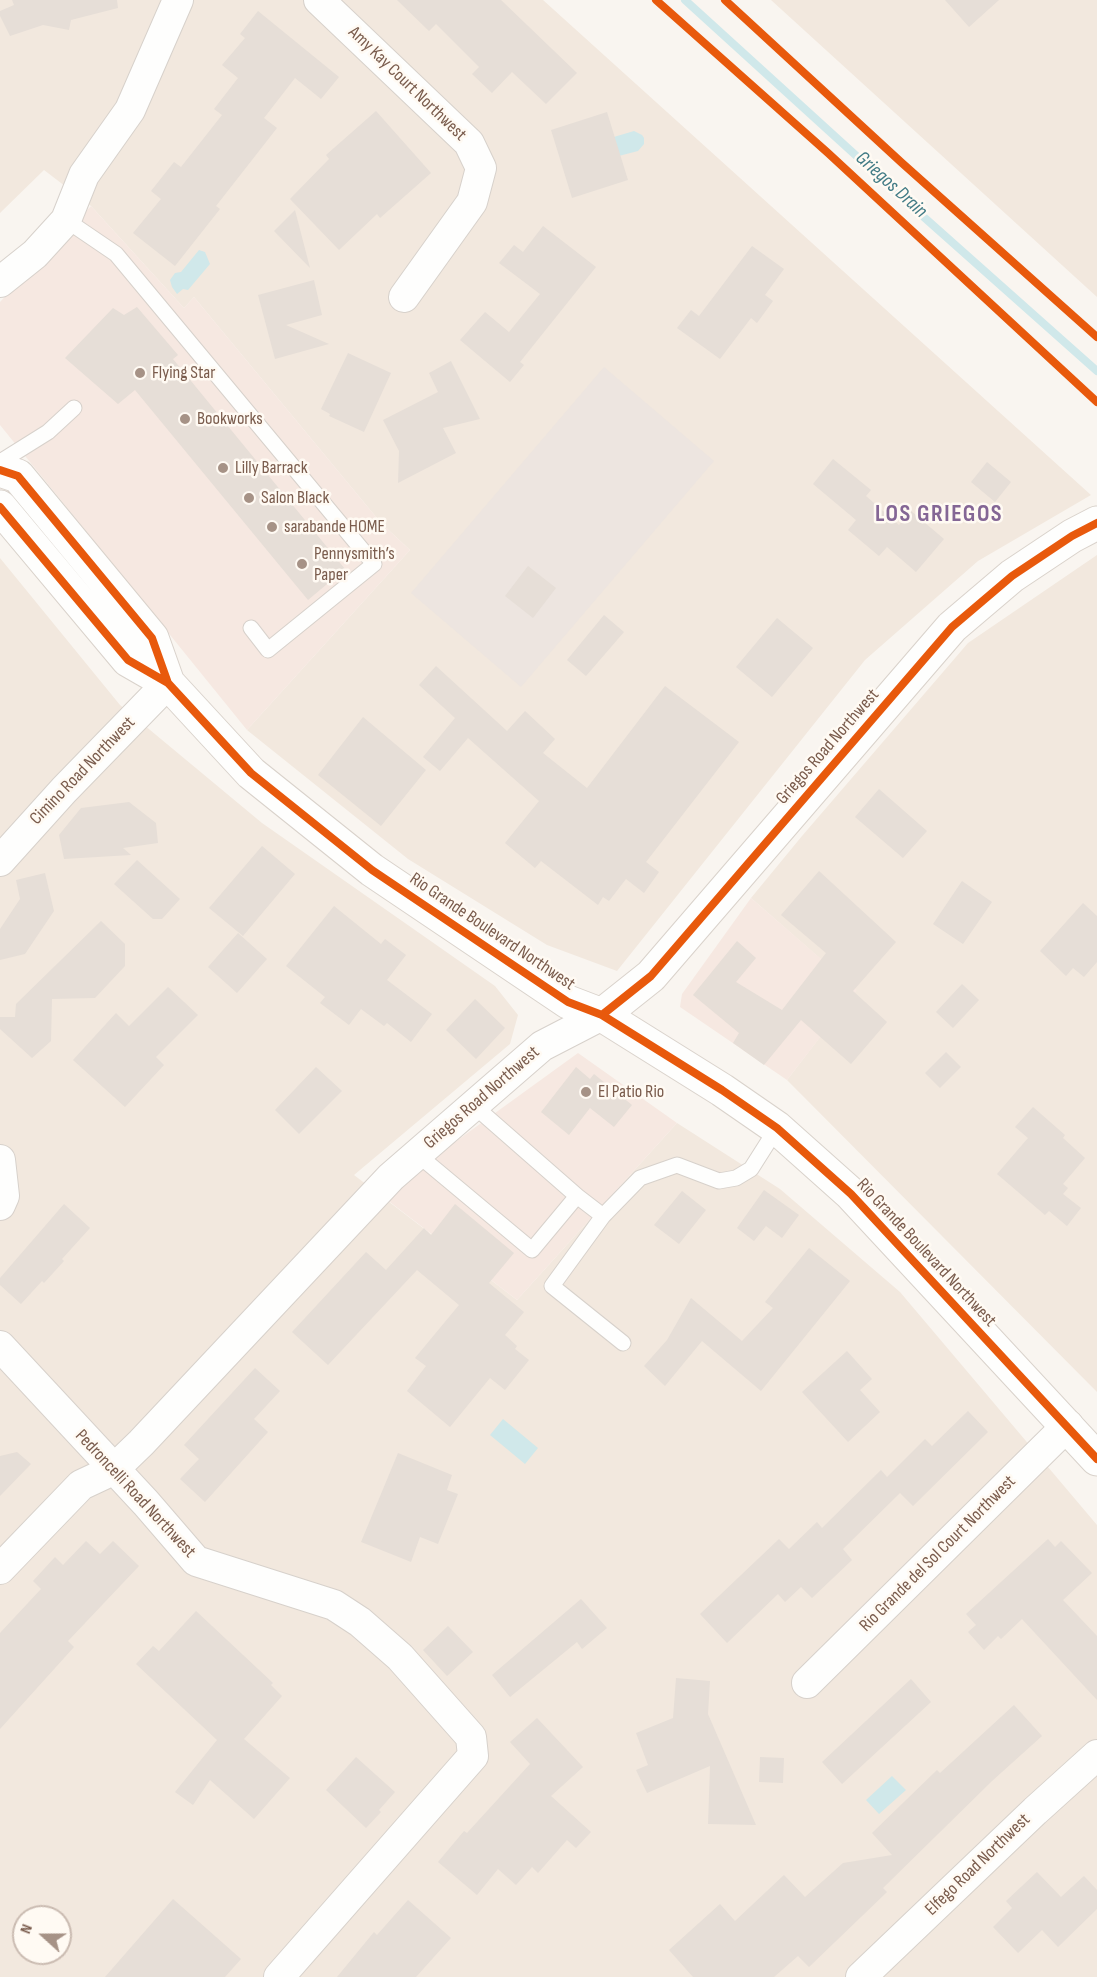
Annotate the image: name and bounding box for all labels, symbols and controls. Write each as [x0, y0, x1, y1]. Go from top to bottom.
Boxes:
street label: Amy Kay Court Northwest [343, 22, 471, 146]
water label: Griegos Drain [850, 147, 932, 223]
place label: Flying Star [152, 362, 215, 384]
marker: Flying Star [133, 366, 147, 380]
place label: Bookworks [197, 408, 263, 430]
marker: Bookworks [178, 412, 192, 426]
place label: Lilly Barrack [235, 457, 308, 479]
marker: Lilly Barrack [216, 461, 230, 475]
place label: Salon Black [261, 487, 329, 509]
marker: Salon Black [242, 491, 256, 505]
district label: LOS GRIEGOS [875, 501, 1003, 529]
place label: sarabande HOME [284, 516, 385, 538]
marker: sarabande HOME [265, 520, 279, 534]
place label: Pennysmith’s Paper [314, 543, 395, 586]
marker: Pennysmith’s Paper [295, 557, 309, 571]
street label: Griegos Road Northwest [772, 685, 884, 809]
street label: Cimino Road Northwest [26, 712, 140, 830]
street label: Rio Grande Boulevard Northwest [405, 869, 579, 995]
street label: Griegos Road Northwest [420, 1042, 544, 1154]
place label: El Patio Rio [598, 1081, 664, 1103]
marker: El Patio Rio [579, 1085, 593, 1099]
street label: Rio Grande Boulevard Northwest [852, 1174, 1000, 1332]
street label: Pedroncelli Road Northwest [70, 1425, 200, 1563]
street label: Rio Grande del Sol Court Northwest [855, 1471, 1021, 1637]
street label: Elfego Road Northwest [921, 1809, 1035, 1921]
north arrow [12, 1905, 72, 1965]
text: N [16, 1922, 37, 1936]

